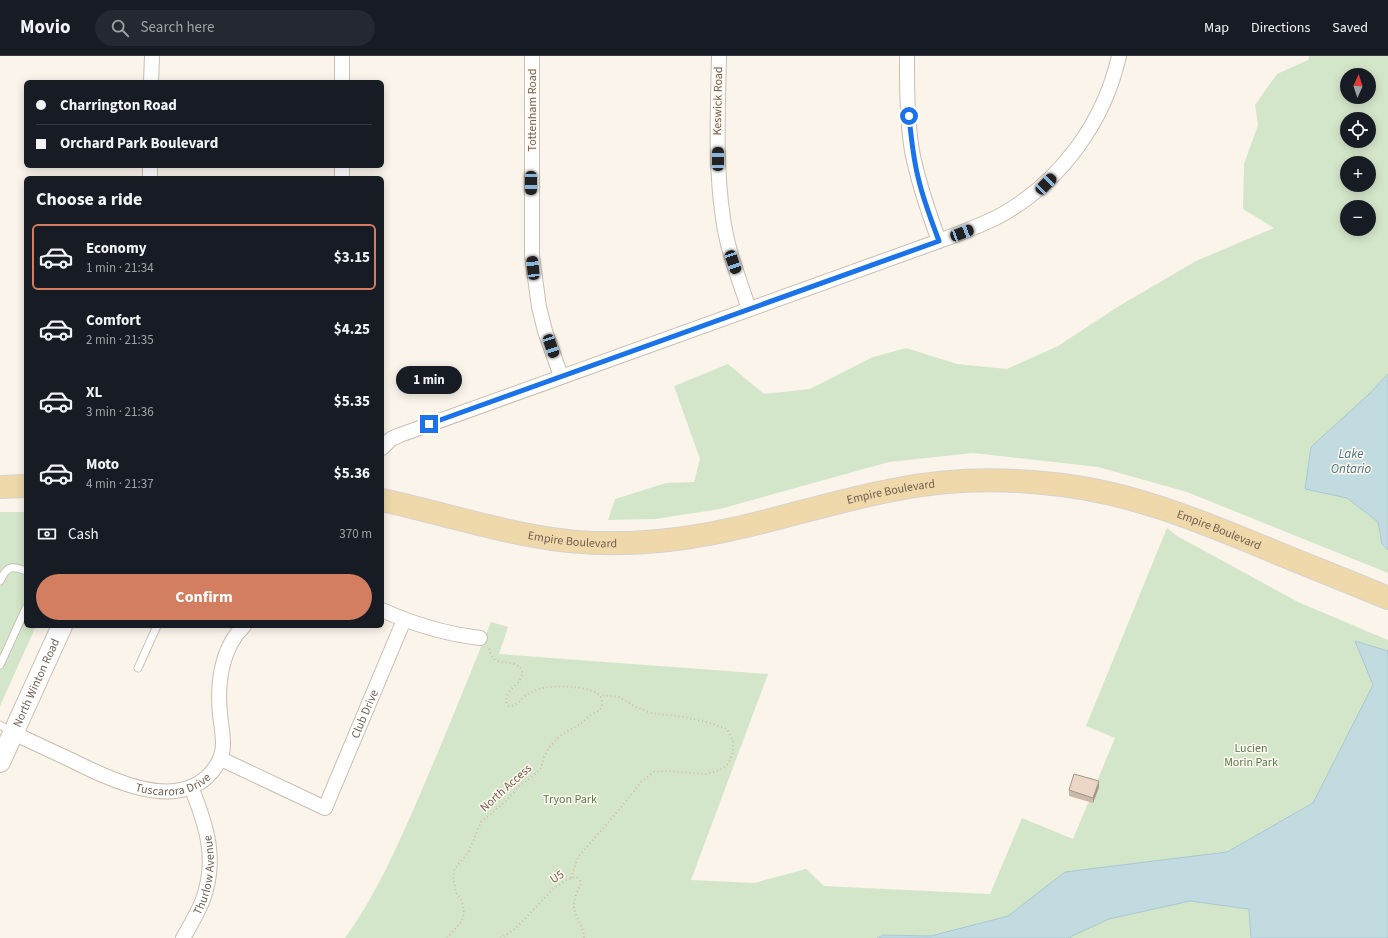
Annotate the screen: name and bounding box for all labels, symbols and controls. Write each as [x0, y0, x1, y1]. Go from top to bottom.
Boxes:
search box [95, 10, 375, 46]
text: Movio [20, 14, 71, 41]
icon: search [109, 17, 131, 39]
text: Search here [141, 17, 215, 38]
text: Map [1204, 18, 1229, 38]
text: Directions [1251, 18, 1310, 38]
text: Saved [1332, 18, 1368, 38]
street label: Keswick Road [709, 66, 727, 136]
north arrow [1340, 68, 1376, 104]
map controls [1340, 68, 1376, 236]
street label: Tottenham Road [524, 69, 541, 151]
text: Charrington Road [60, 95, 177, 116]
route start [900, 107, 918, 125]
button: locate [1340, 112, 1376, 148]
text: Orchard Park Boulevard [60, 133, 218, 154]
car [712, 147, 724, 171]
button: + [1340, 156, 1376, 192]
car [525, 171, 537, 195]
car [1033, 171, 1059, 197]
text: Choose a ride [36, 187, 142, 212]
button: − [1340, 200, 1376, 236]
car [949, 223, 975, 243]
text: Economy [86, 238, 147, 259]
icon: car [38, 239, 74, 275]
text: $3.15 [334, 247, 370, 268]
car [723, 249, 743, 275]
car [526, 255, 540, 281]
text: 1 min · 21:34 [86, 259, 154, 277]
text: Comfort [86, 310, 141, 331]
icon: car [38, 311, 74, 347]
text: $4.25 [334, 319, 370, 340]
text: 2 min · 21:35 [86, 331, 154, 349]
car [541, 333, 561, 359]
callout: 1 min [396, 366, 462, 394]
text: 1 min [413, 371, 445, 389]
text: XL [86, 382, 102, 403]
icon: car [38, 383, 74, 419]
text: $5.35 [334, 391, 370, 412]
text: 3 min · 21:36 [86, 403, 154, 421]
route end [420, 415, 438, 433]
water label: Lake Ontario [1331, 445, 1371, 478]
text: Moto [86, 454, 119, 475]
icon: car [38, 455, 74, 491]
text: $5.36 [334, 463, 370, 484]
text: 4 min · 21:37 [86, 475, 154, 493]
street label: Empire Boulevard [845, 475, 936, 508]
street label: Empire Boulevard [1174, 505, 1264, 554]
icon: cash [36, 523, 58, 545]
text: Cash [68, 524, 99, 545]
text: 370 m [339, 525, 372, 543]
street label: Empire Boulevard [527, 527, 617, 552]
button: Confirm [36, 574, 372, 620]
street label: North Winton Road [9, 636, 64, 730]
street label: Club Drive [347, 687, 382, 741]
park label: Lucien Morin Park [1224, 740, 1278, 771]
street label: North Access [476, 760, 536, 816]
street label: Tuscarora Drive [134, 769, 215, 800]
park label: Tryon Park [543, 791, 597, 808]
street label: Thurlow Avenue [189, 834, 218, 918]
street label: U5 [547, 866, 567, 888]

